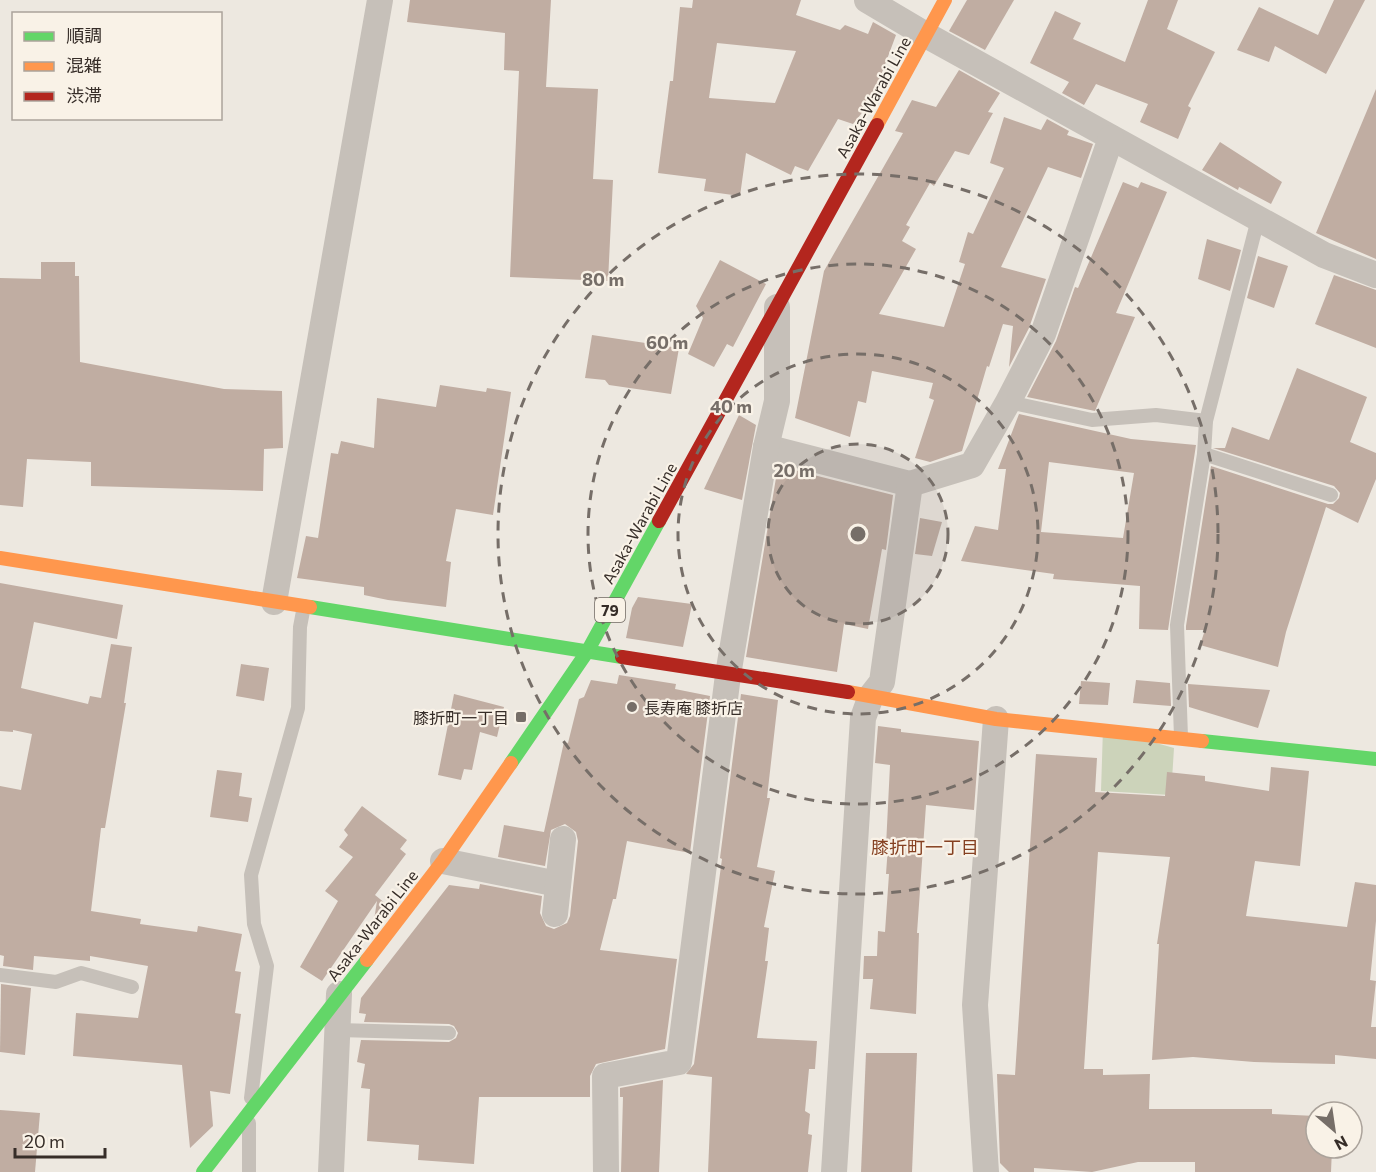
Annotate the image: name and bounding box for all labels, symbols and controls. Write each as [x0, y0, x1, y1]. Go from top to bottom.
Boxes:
legend [12, 12, 222, 120]
text: 順調 [66, 24, 102, 46]
street label: Asaka-Warabi Line [832, 33, 914, 161]
text: 混雑 [66, 54, 102, 76]
text: 渋滞 [66, 84, 102, 106]
text: 80 m [582, 268, 624, 290]
text: 60 m [646, 331, 688, 353]
text: 40 m [710, 395, 752, 417]
street label: Asaka-Warabi Line [598, 459, 680, 587]
text: 20 m [773, 459, 815, 481]
centre of rings [848, 524, 868, 544]
road number: 79 [595, 598, 625, 622]
place label: 長寿庵 膝折店 [644, 698, 743, 717]
marker: 長寿庵 膝折店 [625, 700, 639, 714]
place label: 膝折町一丁目 [413, 708, 509, 727]
marker: 膝折町一丁目 [514, 710, 528, 724]
district label: 膝折町一丁目 [871, 836, 979, 858]
street label: Asaka-Warabi Line [323, 866, 421, 984]
north arrow [1304, 1100, 1364, 1160]
scale bar [15, 1121, 105, 1159]
text: 20 m [24, 1130, 65, 1152]
text: N [1332, 1132, 1351, 1155]

